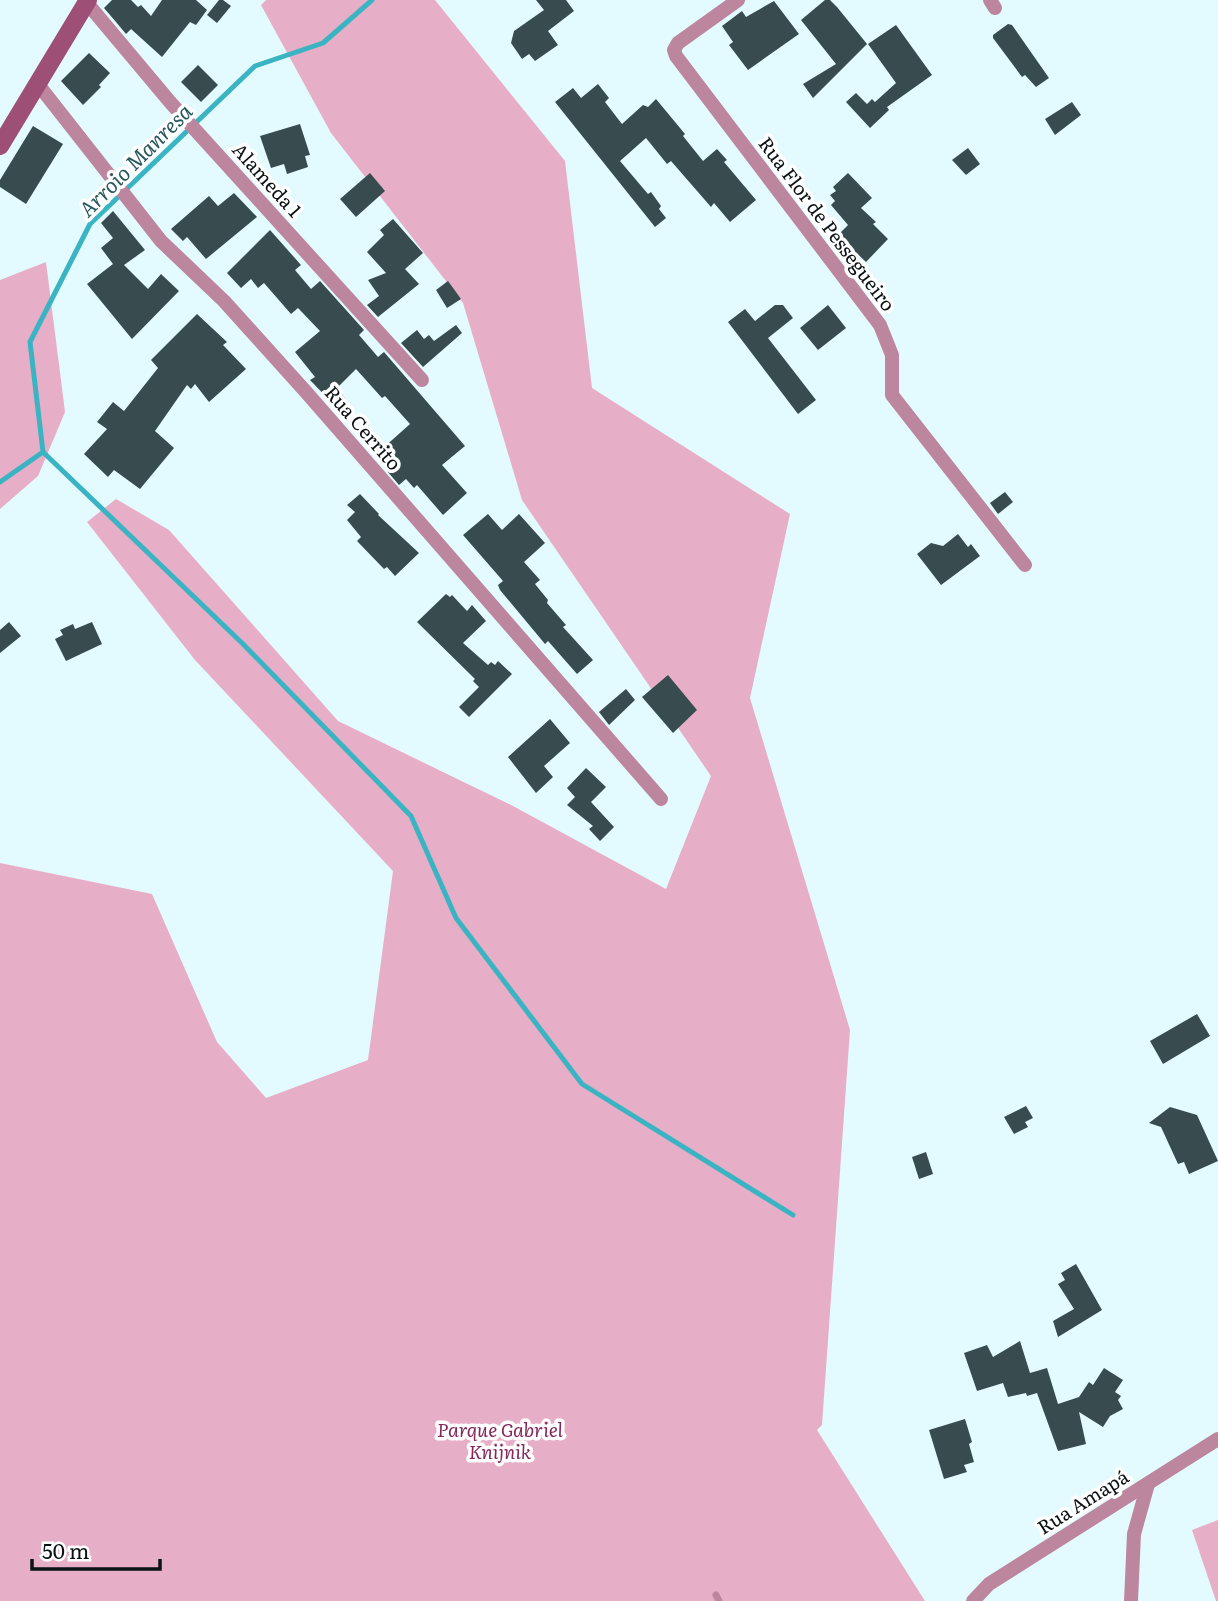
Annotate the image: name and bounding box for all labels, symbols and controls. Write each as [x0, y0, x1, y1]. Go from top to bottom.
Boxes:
water label: Arroio Manresa [70, 95, 198, 223]
street label: Rua Flor de Pessegueiro [753, 130, 903, 317]
street label: Alameda 1 [227, 136, 309, 223]
street label: Rua Cerrito [319, 379, 409, 476]
park label: Parque Gabriel Knijnik [437, 1415, 564, 1465]
street label: Rua Amapá [1031, 1462, 1134, 1540]
scale bar [32, 1528, 159, 1572]
text: 50 m [42, 1534, 89, 1565]

